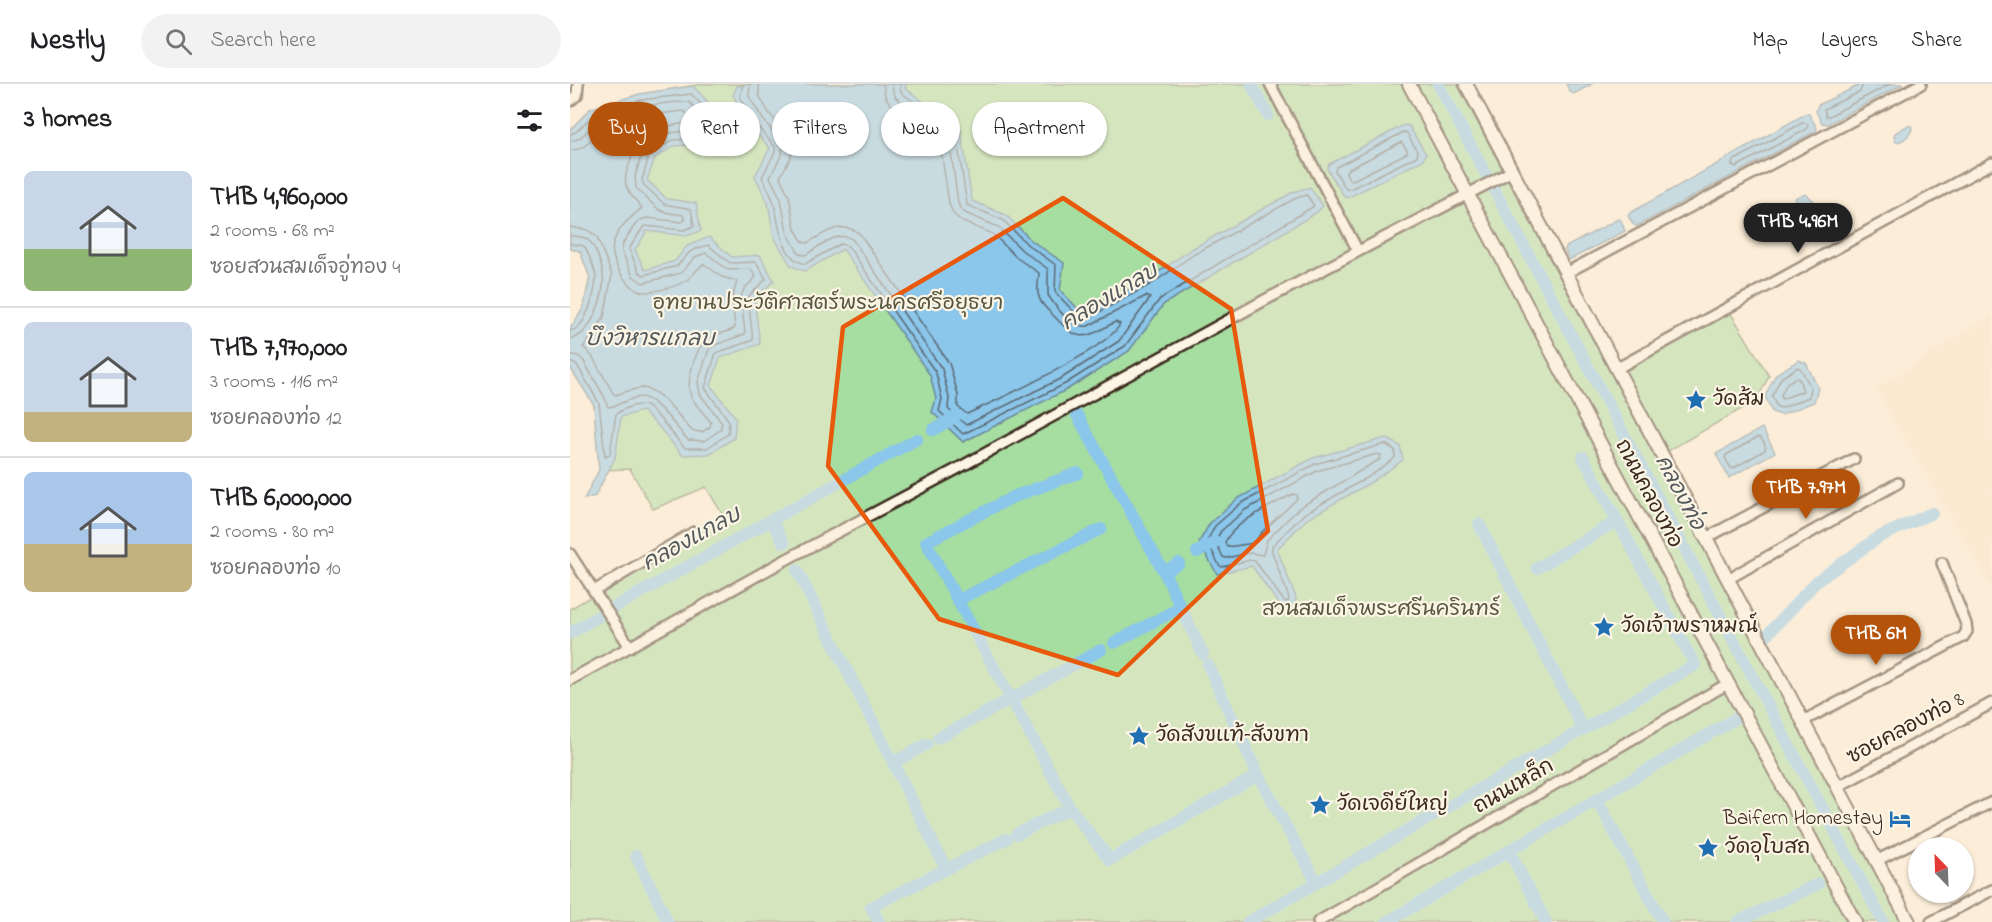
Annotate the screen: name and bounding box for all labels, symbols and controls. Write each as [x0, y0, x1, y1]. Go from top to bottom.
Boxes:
search box [141, 14, 561, 68]
text: Nestly [30, 21, 105, 62]
icon: search [162, 25, 195, 58]
text: Search here [210, 25, 316, 57]
text: Map [1752, 26, 1788, 56]
text: Layers [1821, 26, 1878, 56]
text: Share [1911, 26, 1962, 56]
text: 3 homes [24, 101, 112, 139]
chip: Buy [588, 102, 668, 156]
chip: Rent [680, 102, 760, 156]
chip: Filters [772, 102, 869, 156]
chip: New [881, 102, 960, 156]
chip: Apartment [972, 102, 1107, 156]
icon: filters [513, 104, 546, 137]
text: THB 4,960,000 [210, 179, 348, 217]
icon: home [72, 195, 144, 267]
pin: THB 4.96M [1729, 203, 1867, 254]
text: THB 4.96M [1758, 208, 1838, 237]
text: 2 rooms · 68 m² [210, 217, 335, 246]
text: ซอยสวนสมเด็จอู่ทอง 4 [210, 254, 401, 283]
water label: คลองแกลบ [1055, 255, 1167, 340]
park label: อุทยานประวัติศาสตร์พระนครศรีอยุธยา [653, 289, 1003, 319]
water label: บึงวิหารแกลบ [585, 324, 717, 356]
text: THB 7,970,000 [210, 330, 347, 368]
icon: home [72, 346, 144, 418]
text: 3 rooms · 116 m² [210, 368, 338, 397]
place label: วัดส้ม [1713, 385, 1765, 415]
place icon: วัดส้ม [1684, 388, 1708, 412]
text: ซอยคลองท่อ 12 [210, 405, 342, 434]
street label: ถนนคลองท่อ [1607, 434, 1689, 554]
water label: คลองท่อ [1646, 450, 1713, 537]
pin: THB 7.97M [1737, 469, 1875, 520]
text: THB 7.97M [1766, 474, 1846, 503]
text: THB 6,000,000 [210, 480, 352, 518]
icon: home [72, 496, 144, 568]
water label: คลองแกลบ [637, 499, 749, 580]
text: 2 rooms · 80 m² [210, 518, 335, 547]
text: ซอยคลองท่อ 10 [210, 555, 341, 584]
park label: สวนสมเด็จพระศรีนครินทร์ [1262, 595, 1500, 625]
place label: วัดเจ้าพราหมณ์ [1621, 612, 1758, 642]
place icon: วัดเจ้าพราหมณ์ [1592, 615, 1616, 639]
pin: THB 6M [1827, 615, 1925, 666]
text: THB 6M [1845, 620, 1907, 649]
street label: ซอยคลองท่อ 8 [1842, 685, 1970, 773]
place label: วัดสังขแท้–สังขทา [1156, 721, 1309, 751]
place icon: วัดสังขแท้–สังขทา [1127, 724, 1151, 748]
street label: ถนนเหล็ก [1468, 752, 1560, 822]
place label: วัดเจดีย์ใหญ่ [1337, 790, 1448, 820]
place icon: วัดเจดีย์ใหญ่ [1308, 793, 1332, 817]
place label: Baifern Homestay [1722, 804, 1883, 836]
hotel icon: Baifern Homestay [1888, 807, 1912, 831]
place label: วัดอุโบสถ [1725, 833, 1810, 863]
place icon: วัดอุโบสถ [1696, 836, 1720, 860]
north arrow [1908, 837, 1974, 903]
map controls [1908, 837, 1974, 903]

